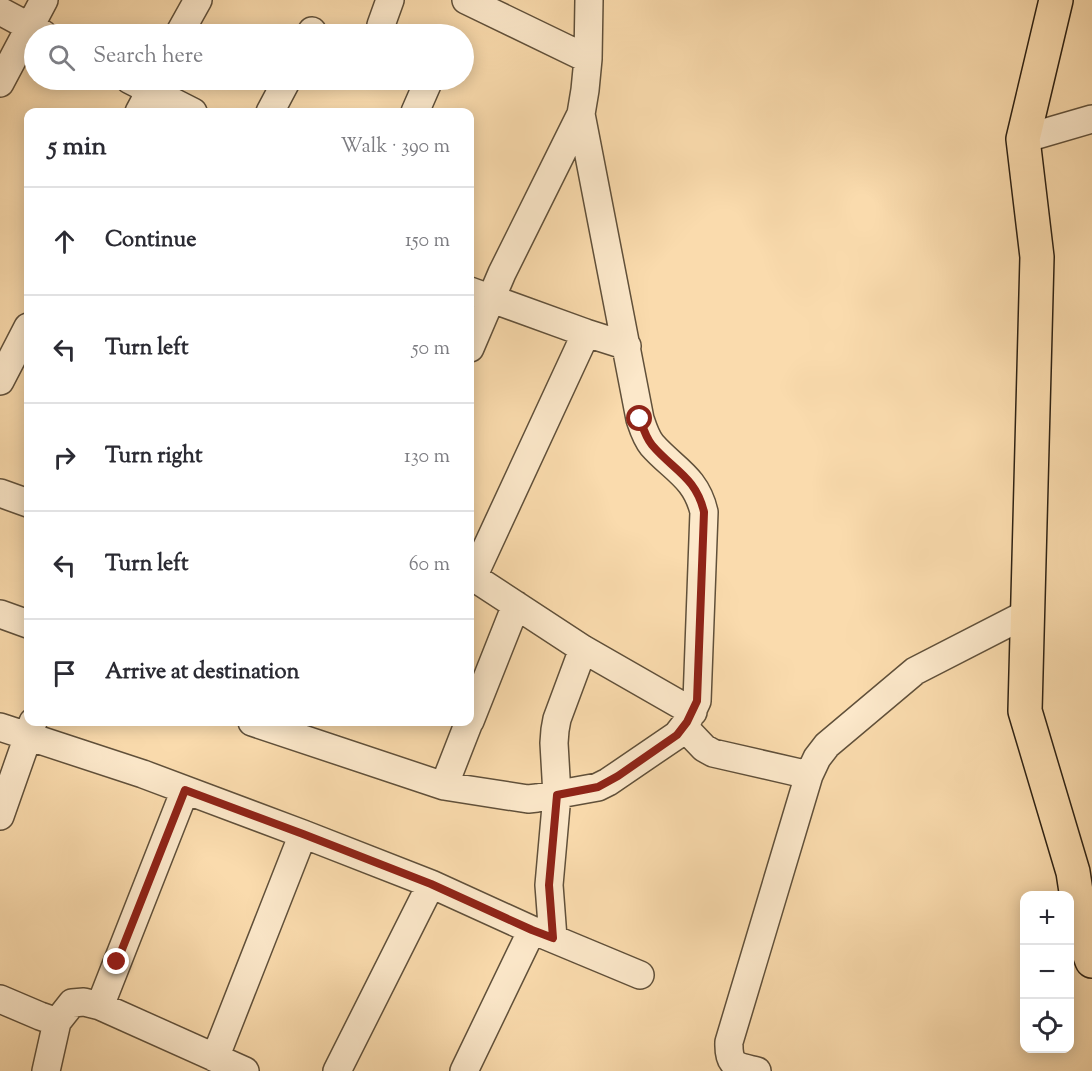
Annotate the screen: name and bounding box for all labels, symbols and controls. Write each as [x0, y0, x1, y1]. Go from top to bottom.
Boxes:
search box [24, 24, 474, 90]
icon: search [45, 41, 78, 74]
text: Search here [93, 41, 203, 73]
text: 5 min [48, 129, 107, 166]
text: Walk · 390 m [341, 133, 450, 162]
icon: ahead [48, 225, 81, 258]
text: Continue [105, 225, 196, 257]
text: 150 m [405, 227, 450, 256]
icon: left [48, 333, 81, 366]
text: Turn left [105, 333, 188, 365]
text: 50 m [412, 335, 450, 364]
route start [626, 405, 652, 431]
icon: right [48, 441, 81, 474]
text: Turn right [105, 441, 202, 473]
text: 130 m [404, 443, 450, 472]
icon: left [48, 549, 81, 582]
text: Turn left [105, 549, 188, 581]
text: 60 m [409, 551, 450, 580]
icon: arrive [48, 657, 81, 690]
text: Arrive at destination [105, 657, 300, 689]
map controls [1020, 891, 1074, 1053]
button: + [1020, 891, 1074, 945]
button: − [1020, 945, 1074, 999]
route end [103, 948, 129, 974]
button: locate [1020, 999, 1074, 1053]

